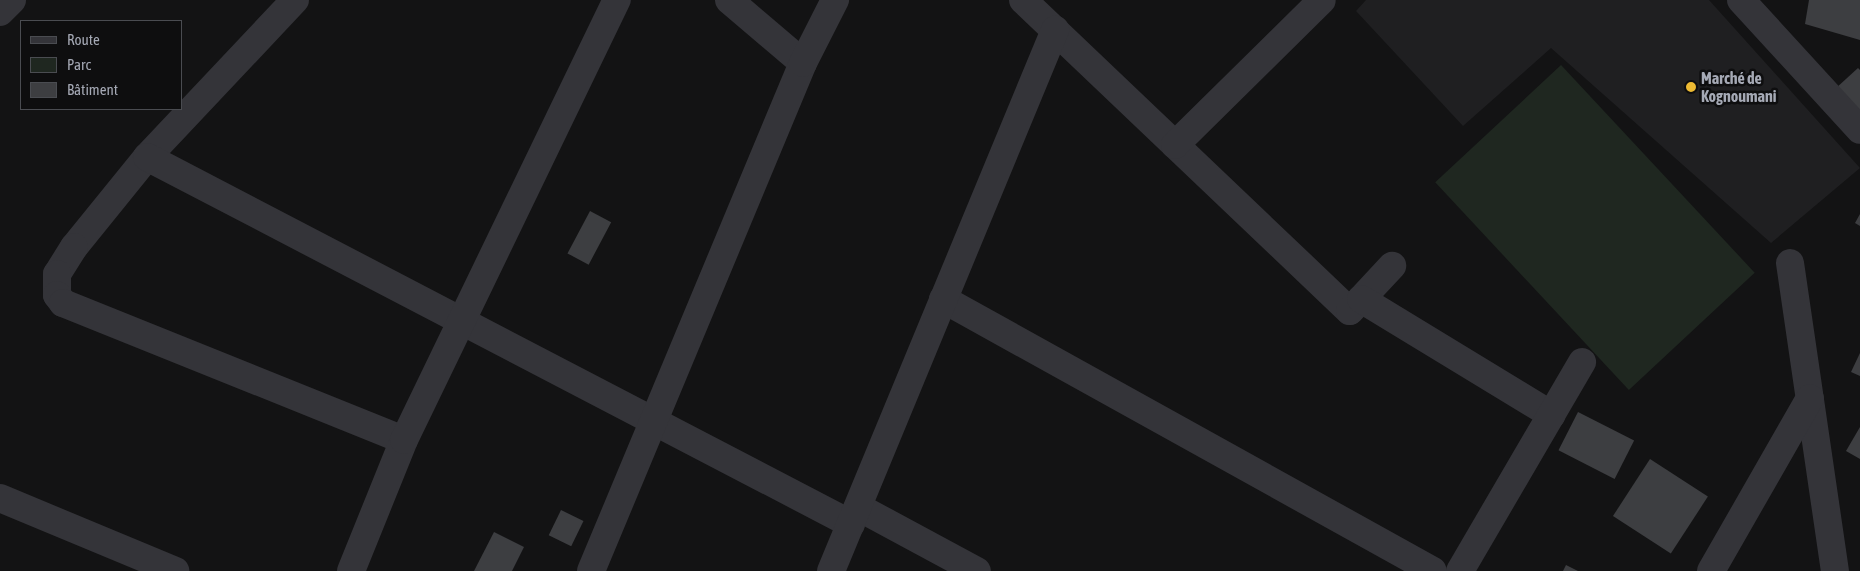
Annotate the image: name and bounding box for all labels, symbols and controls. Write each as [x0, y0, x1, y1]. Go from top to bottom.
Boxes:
legend [20, 20, 182, 110]
text: Route [67, 31, 100, 48]
text: Parc [67, 56, 91, 73]
place label: Marché de Kognoumani [1701, 68, 1776, 106]
text: Bâtiment [67, 81, 118, 98]
marker: Marché de Kognoumani [1685, 81, 1697, 93]

